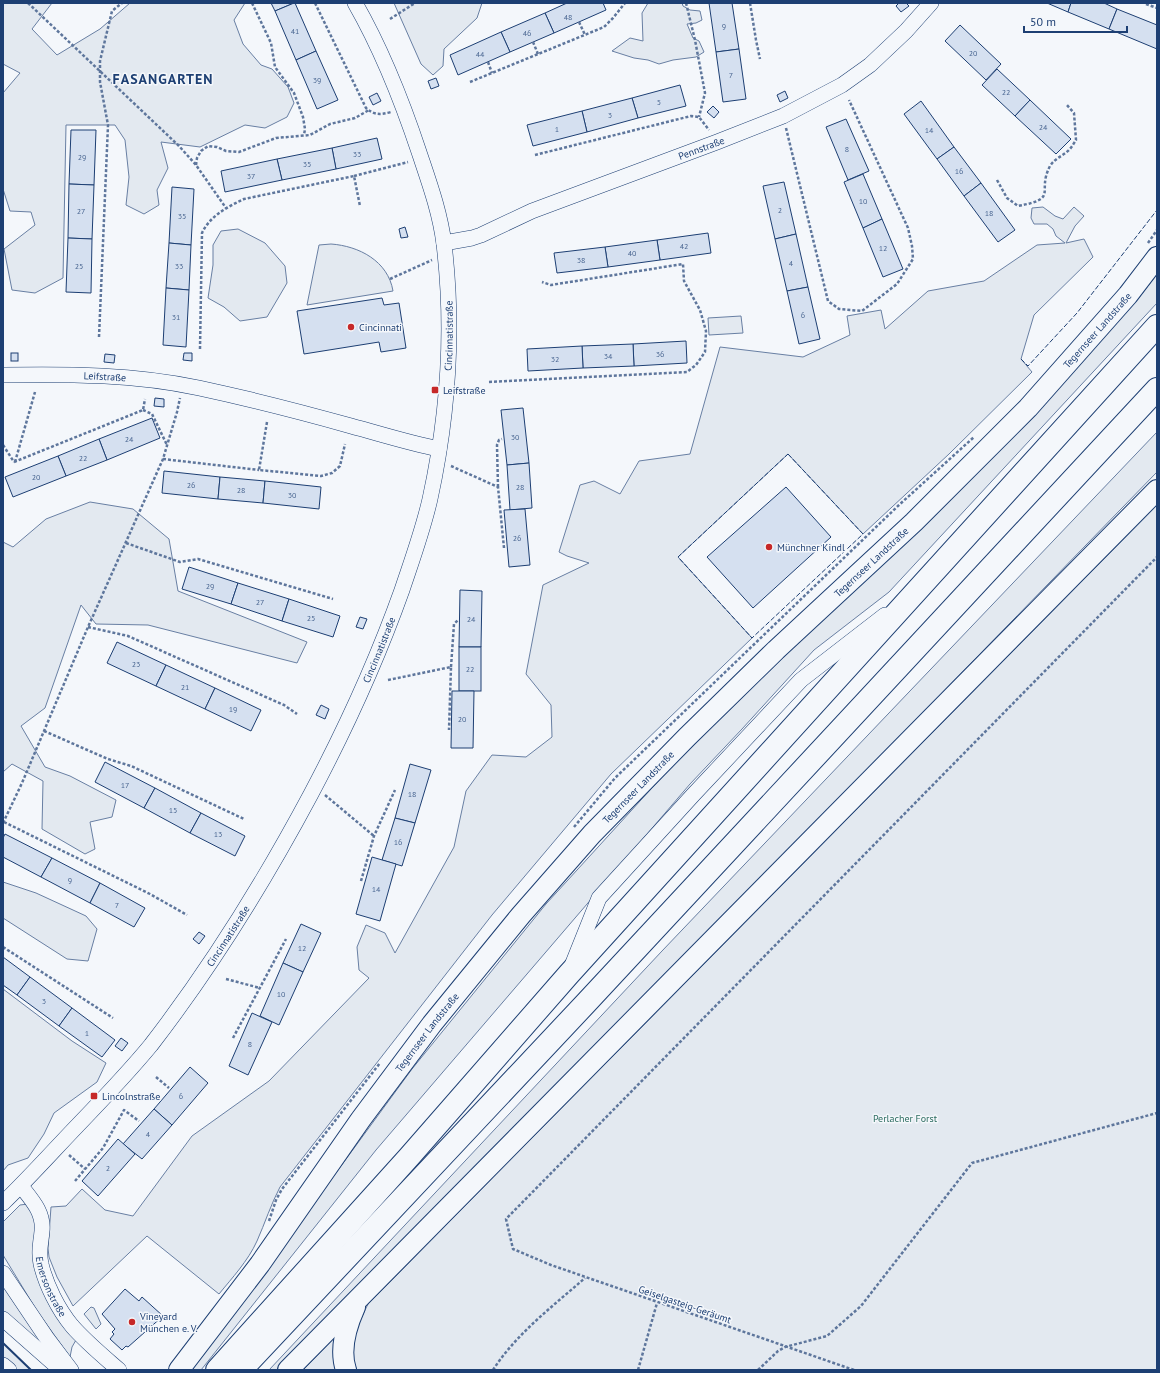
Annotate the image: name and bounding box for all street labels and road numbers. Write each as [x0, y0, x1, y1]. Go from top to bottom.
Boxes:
street label: Pennstraße [677, 134, 726, 163]
street label: Tegernseer Landstraße [1060, 290, 1134, 371]
street label: Cincinnatistraße [442, 300, 456, 371]
street label: Leifstraße [83, 369, 127, 384]
street label: Tegernseer Landstraße [831, 525, 911, 600]
street label: Cincinnatistraße [360, 615, 398, 685]
street label: Tegernseer Landstraße [600, 748, 677, 826]
street label: Cincinnatistraße [204, 903, 253, 969]
street label: Tegernseer Landstraße [392, 990, 462, 1075]
street label: Emersonstraße [33, 1256, 69, 1319]
street label: Geiselgasteig-Geräumt [637, 1283, 733, 1327]

